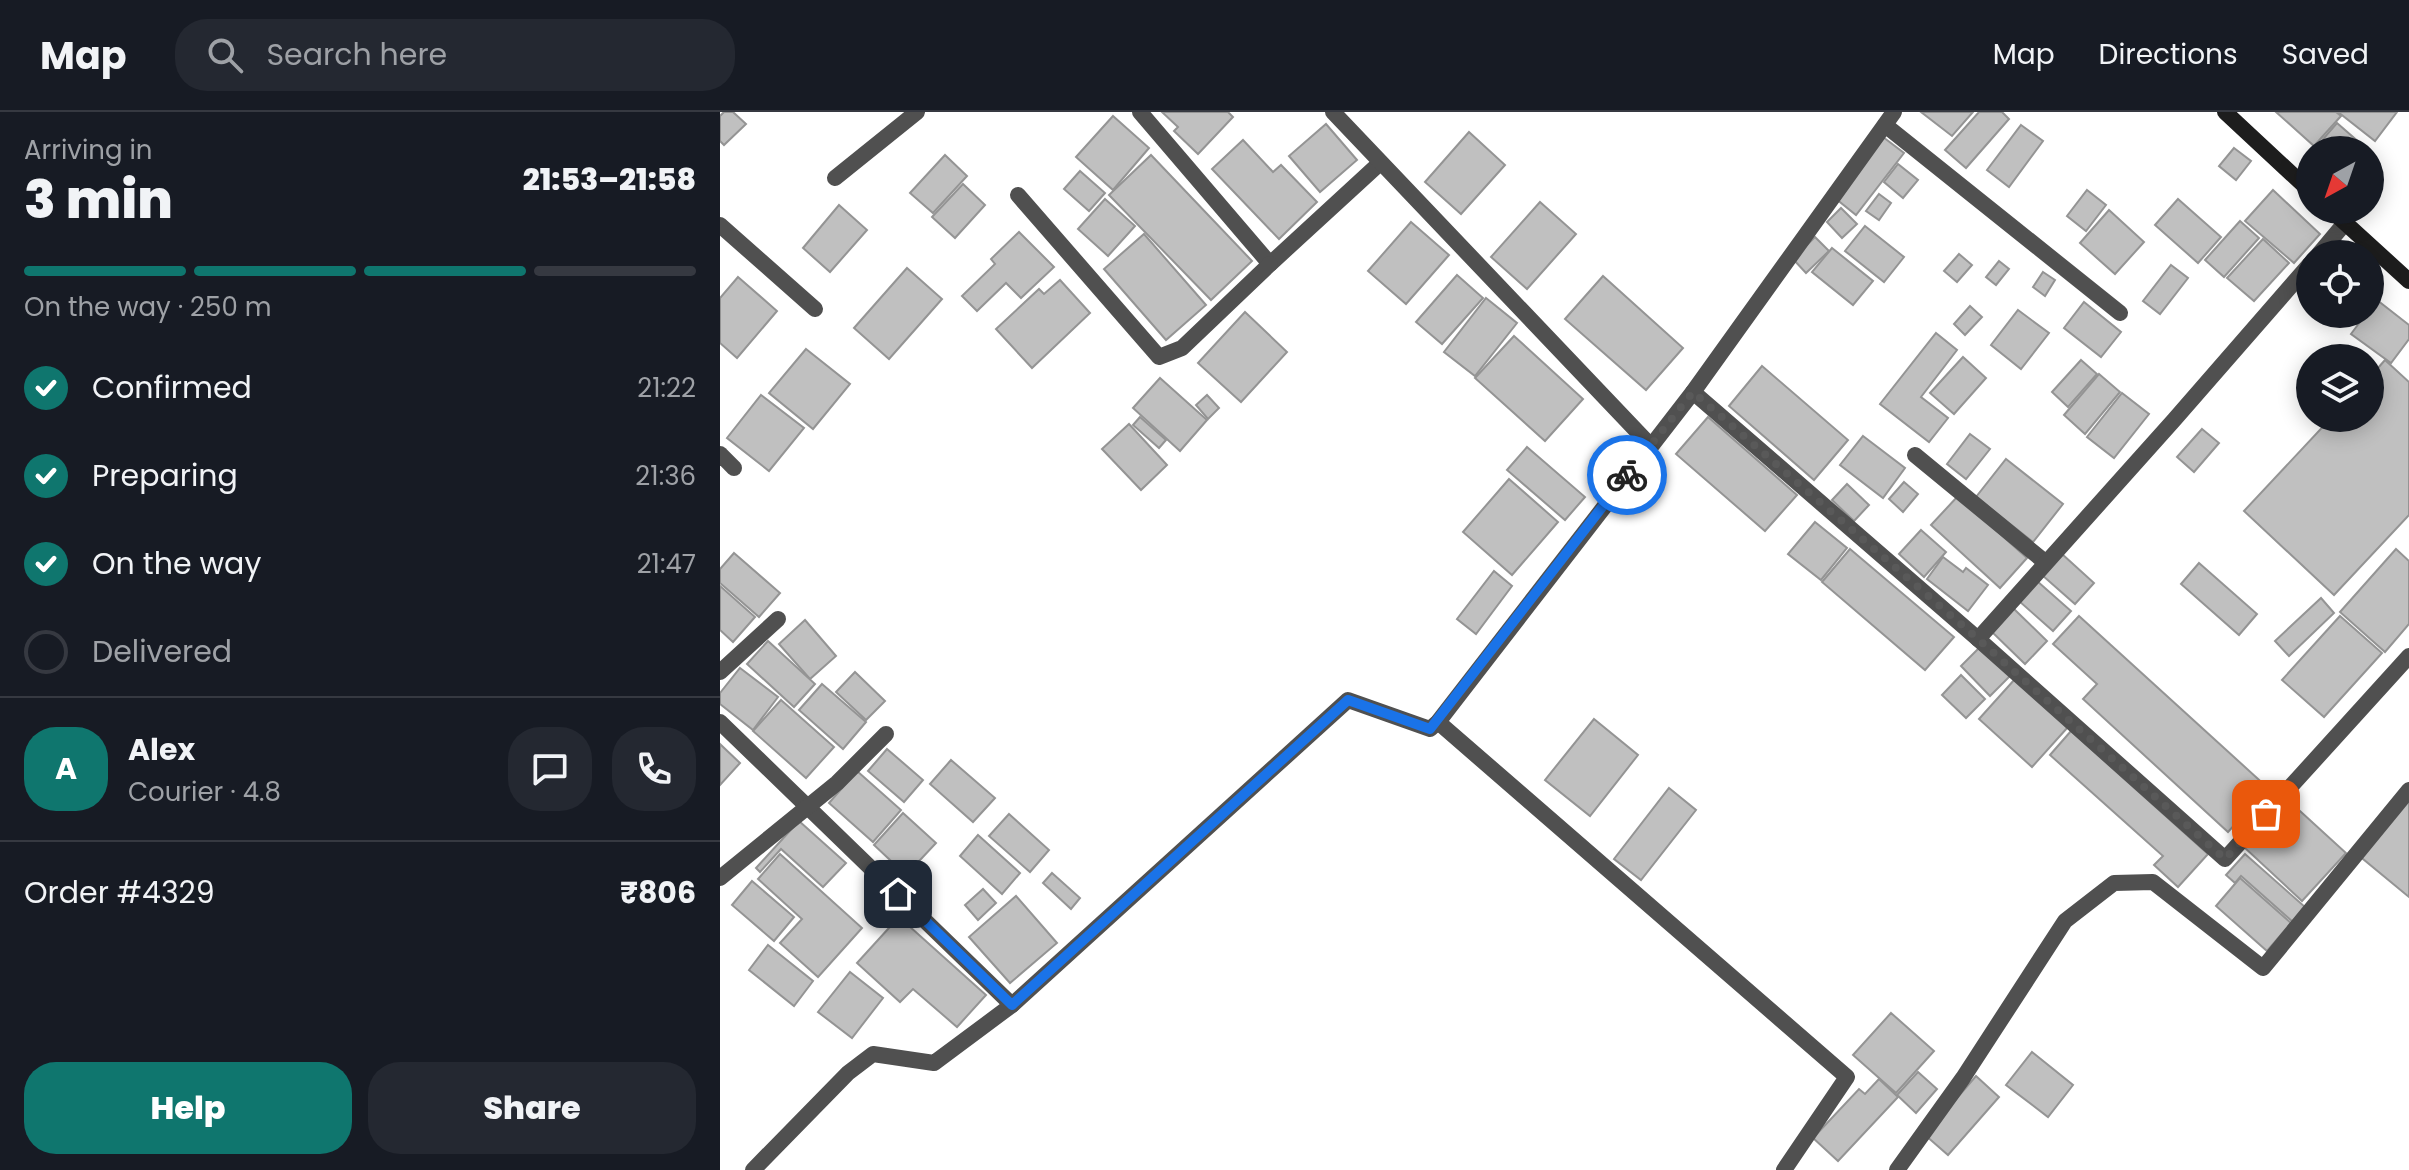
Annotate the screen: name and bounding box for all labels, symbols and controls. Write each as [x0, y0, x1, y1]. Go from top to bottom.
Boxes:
search box [175, 19, 735, 91]
text: Map [40, 29, 127, 82]
icon: search [203, 33, 247, 77]
text: Search here [267, 33, 447, 76]
text: Map [1993, 35, 2055, 74]
text: Directions [2099, 35, 2238, 74]
text: Saved [2282, 35, 2369, 74]
text: Arriving in [24, 132, 153, 168]
north arrow [2296, 136, 2384, 224]
map controls [2296, 136, 2384, 432]
text: 21:53–21:58 [523, 158, 696, 201]
text: 3 min [24, 163, 173, 236]
button: locate [2296, 240, 2384, 328]
text: On the way · 250 m [24, 289, 271, 325]
button: layers [2296, 344, 2384, 432]
icon: check [24, 366, 68, 410]
text: Confirmed [92, 366, 252, 409]
text: 21:22 [637, 370, 696, 406]
courier [1587, 435, 1667, 515]
icon: bike [1605, 453, 1649, 497]
icon: check [24, 454, 68, 498]
text: Preparing [92, 454, 238, 497]
text: 21:36 [635, 458, 696, 494]
icon: check [24, 542, 68, 586]
text: On the way [92, 542, 261, 585]
text: 21:47 [637, 546, 696, 582]
text: Delivered [92, 630, 232, 673]
button: chat [508, 727, 592, 811]
button: phone [612, 727, 696, 811]
text: Alex [128, 728, 195, 771]
text: A [55, 747, 77, 790]
text: Courier · 4.8 [128, 774, 281, 810]
pin [2232, 780, 2300, 848]
icon: bag [2244, 792, 2288, 836]
pin [864, 860, 932, 928]
text: Order #4329 [24, 871, 215, 914]
text: ₹806 [620, 871, 696, 914]
icon: home [876, 872, 920, 916]
button: Help [24, 1062, 352, 1154]
button: Share [368, 1062, 696, 1154]

